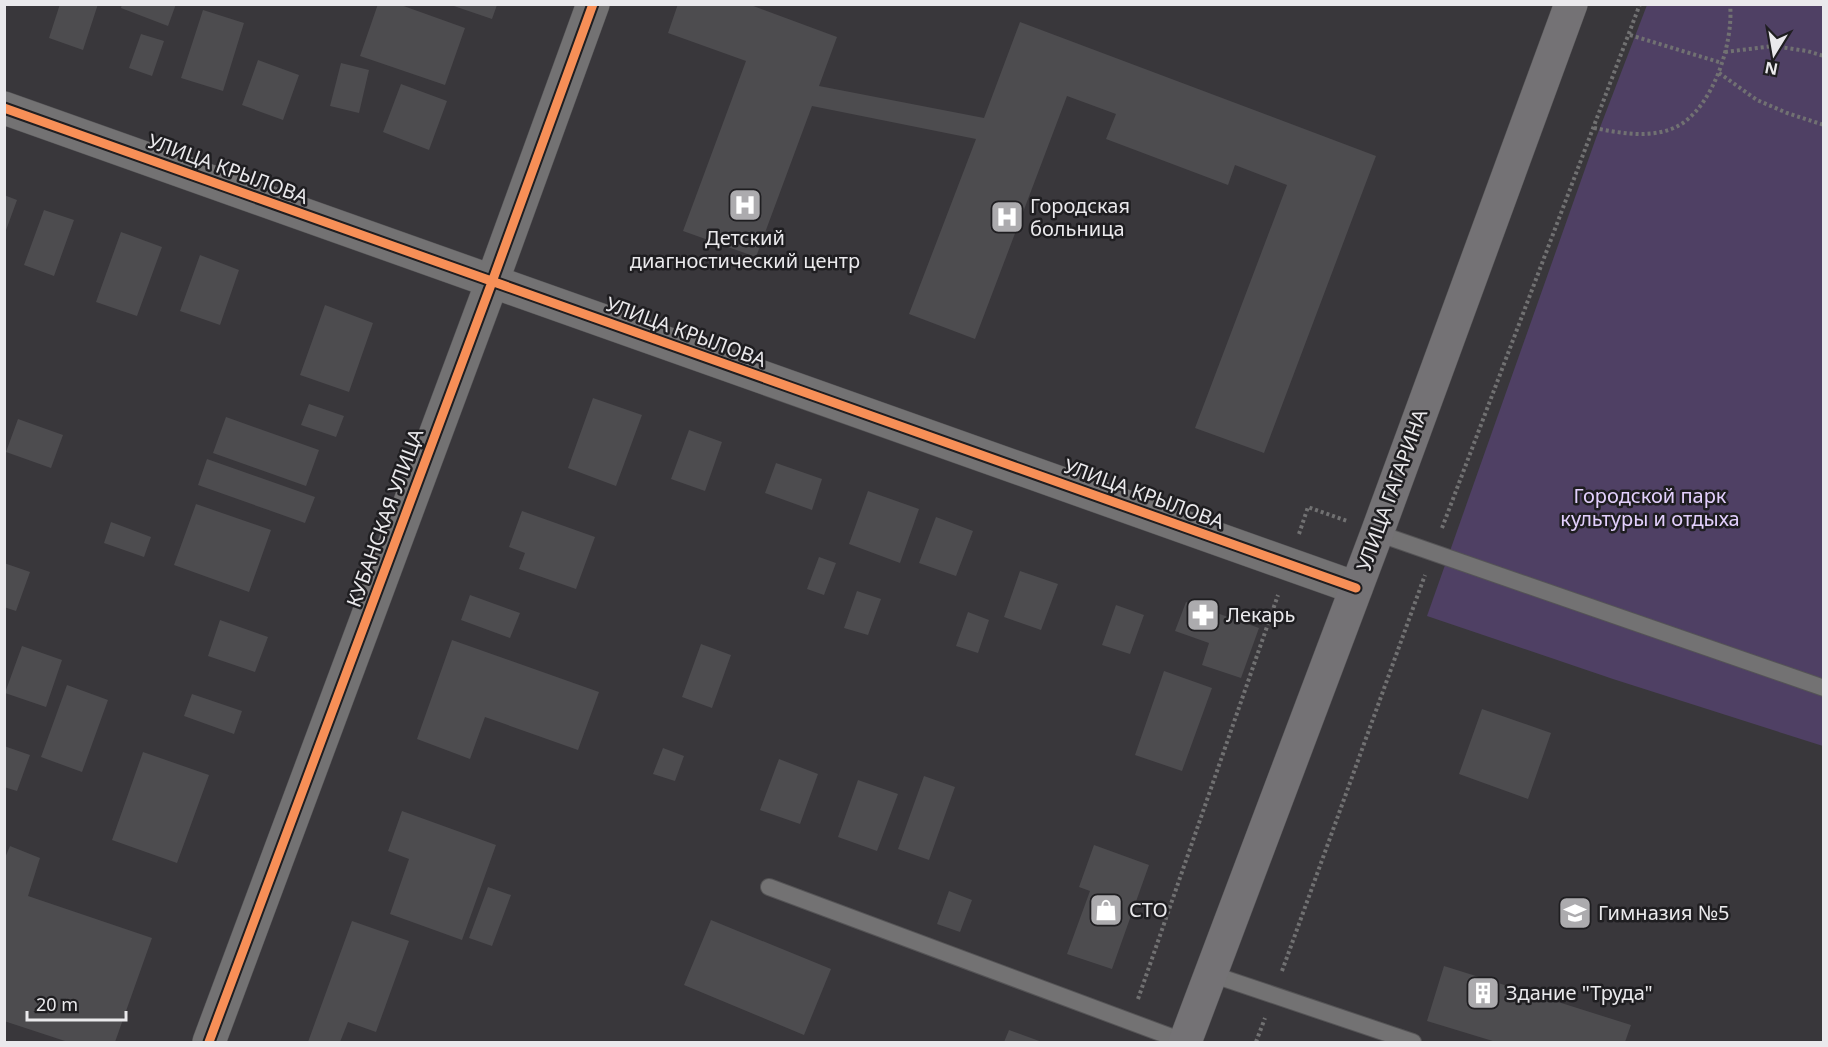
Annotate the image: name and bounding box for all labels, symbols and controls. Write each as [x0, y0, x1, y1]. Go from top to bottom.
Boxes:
north arrow [1744, 24, 1804, 84]
text: N [1763, 57, 1780, 81]
street label: УЛИЦА КРЫЛОВА [144, 127, 312, 210]
hospital icon: Детский диагностический центр [727, 187, 763, 223]
place label: Городская больница [1030, 192, 1130, 242]
hospital icon: Городская больница [989, 199, 1025, 235]
place label: Детский диагностический центр [630, 224, 860, 274]
street label: УЛИЦА КРЫЛОВА [602, 290, 770, 373]
street label: УЛИЦА ГАГАРИНА [1350, 405, 1433, 574]
street label: КУБАНСКАЯ УЛИЦА [340, 425, 429, 611]
street label: УЛИЦА КРЫЛОВА [1060, 452, 1228, 535]
park label: Городской парк культуры и отдыха [1560, 482, 1740, 532]
pharmacy icon: Лекарь [1185, 597, 1221, 633]
place label: Лекарь [1226, 601, 1295, 628]
shop icon: СТО [1088, 892, 1124, 928]
school or university icon: Гимназия №5 [1557, 895, 1593, 931]
place label: СТО [1129, 896, 1168, 923]
place label: Гимназия №5 [1598, 899, 1730, 926]
building icon: Здание "Труда" [1465, 975, 1501, 1011]
place label: Здание "Труда" [1506, 979, 1653, 1006]
scale bar [27, 984, 126, 1022]
text: 20 m [36, 992, 78, 1016]

